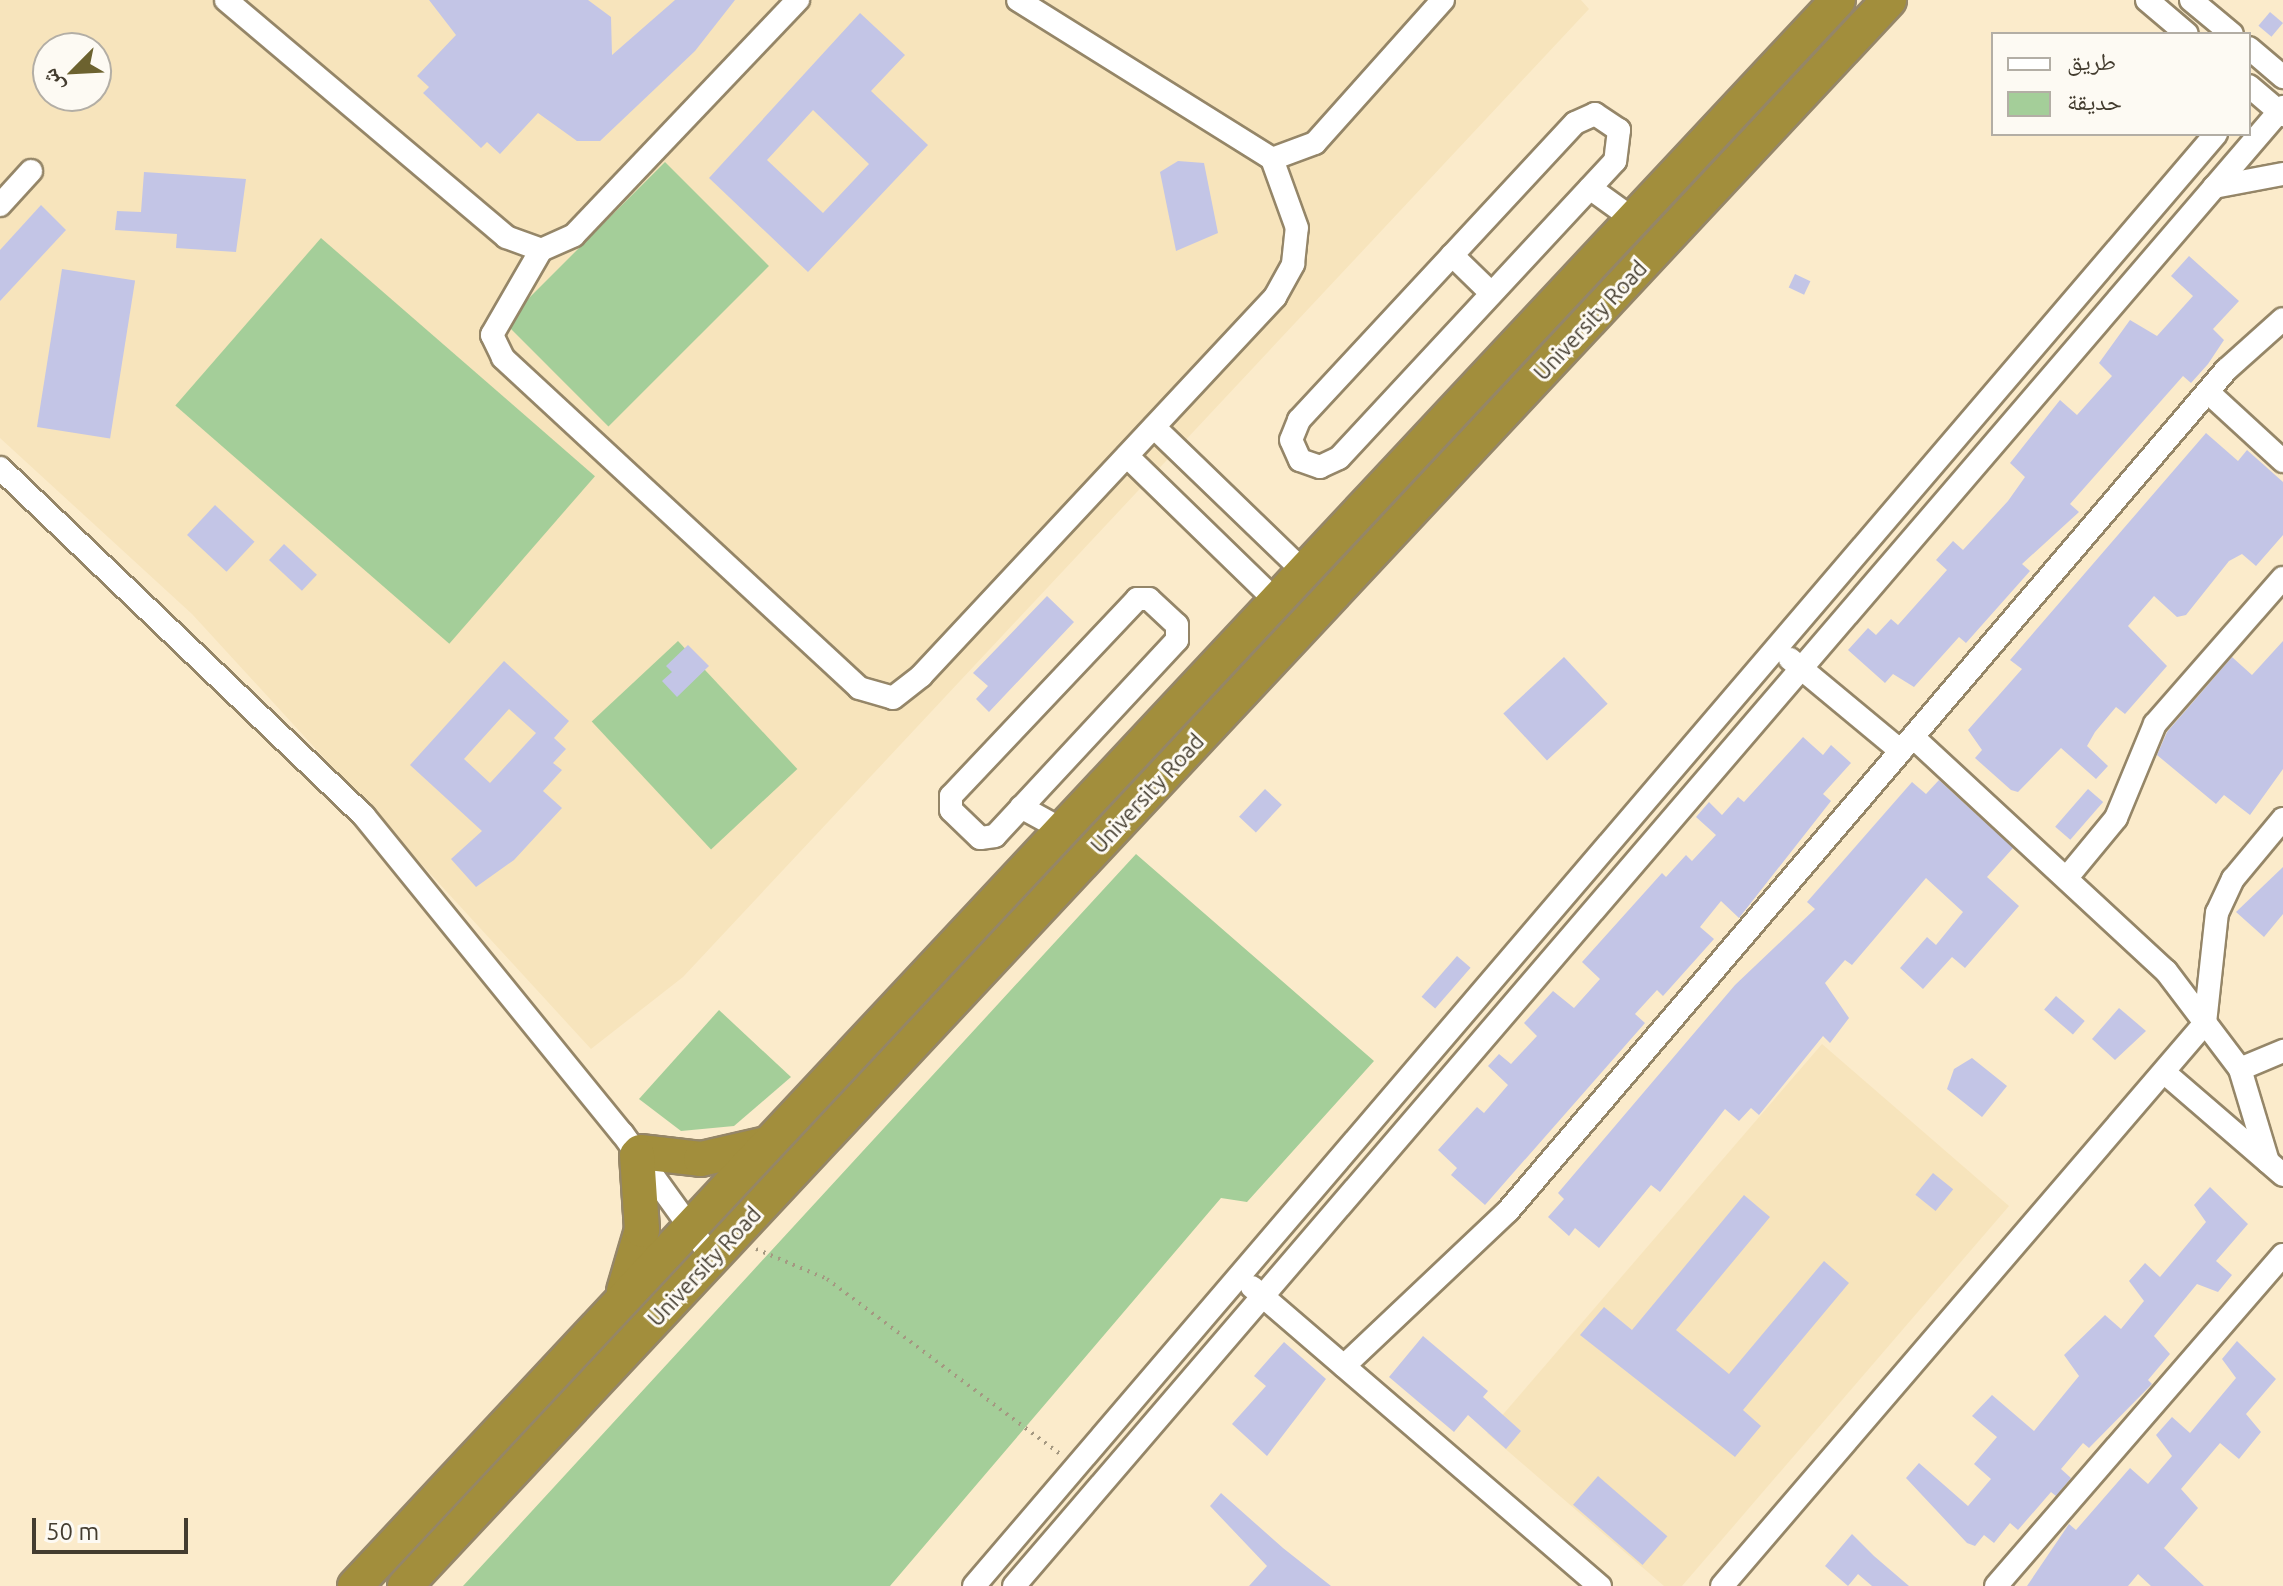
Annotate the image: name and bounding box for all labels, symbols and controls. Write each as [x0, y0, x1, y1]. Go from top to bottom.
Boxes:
north arrow [32, 32, 112, 112]
legend [1991, 32, 2251, 136]
text: طريق [2067, 48, 2116, 75]
text: ش [35, 65, 68, 97]
text: حديقة [2067, 88, 2122, 115]
street label: University Road [1528, 255, 1652, 385]
street label: University Road [1085, 728, 1209, 858]
street label: University Road [642, 1201, 766, 1331]
scale bar [36, 1502, 192, 1552]
text: 50 m [46, 1518, 99, 1545]

